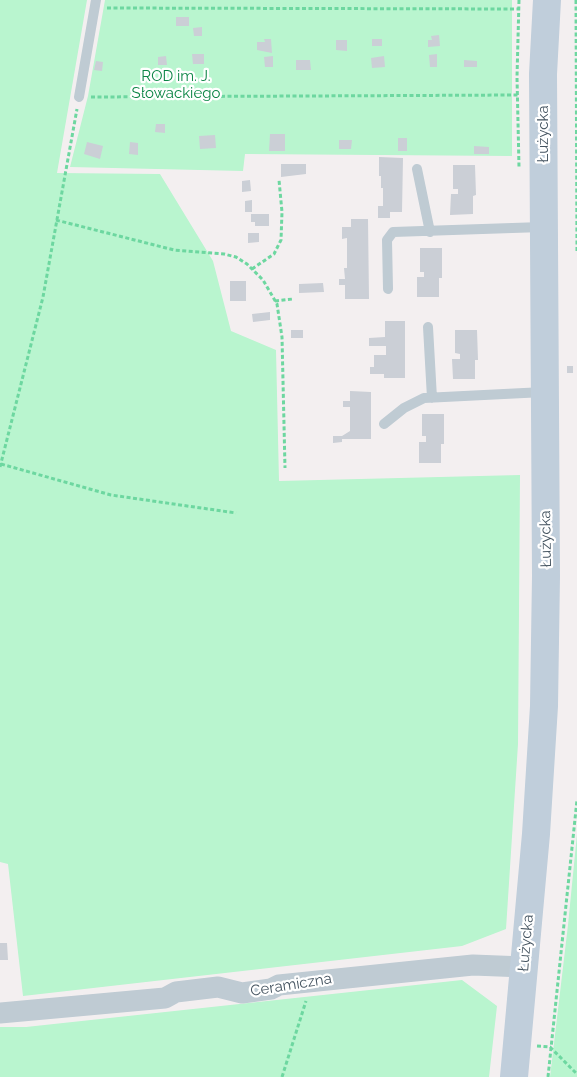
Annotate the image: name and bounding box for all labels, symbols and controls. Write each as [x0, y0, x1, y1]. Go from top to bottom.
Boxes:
park label: ROD im. J. Słowackiego [132, 67, 220, 102]
street label: Łużycka [534, 105, 552, 163]
street label: Łużycka [537, 510, 555, 568]
street label: Łużycka [515, 914, 537, 972]
street label: Ceramiczna [249, 970, 333, 1000]

